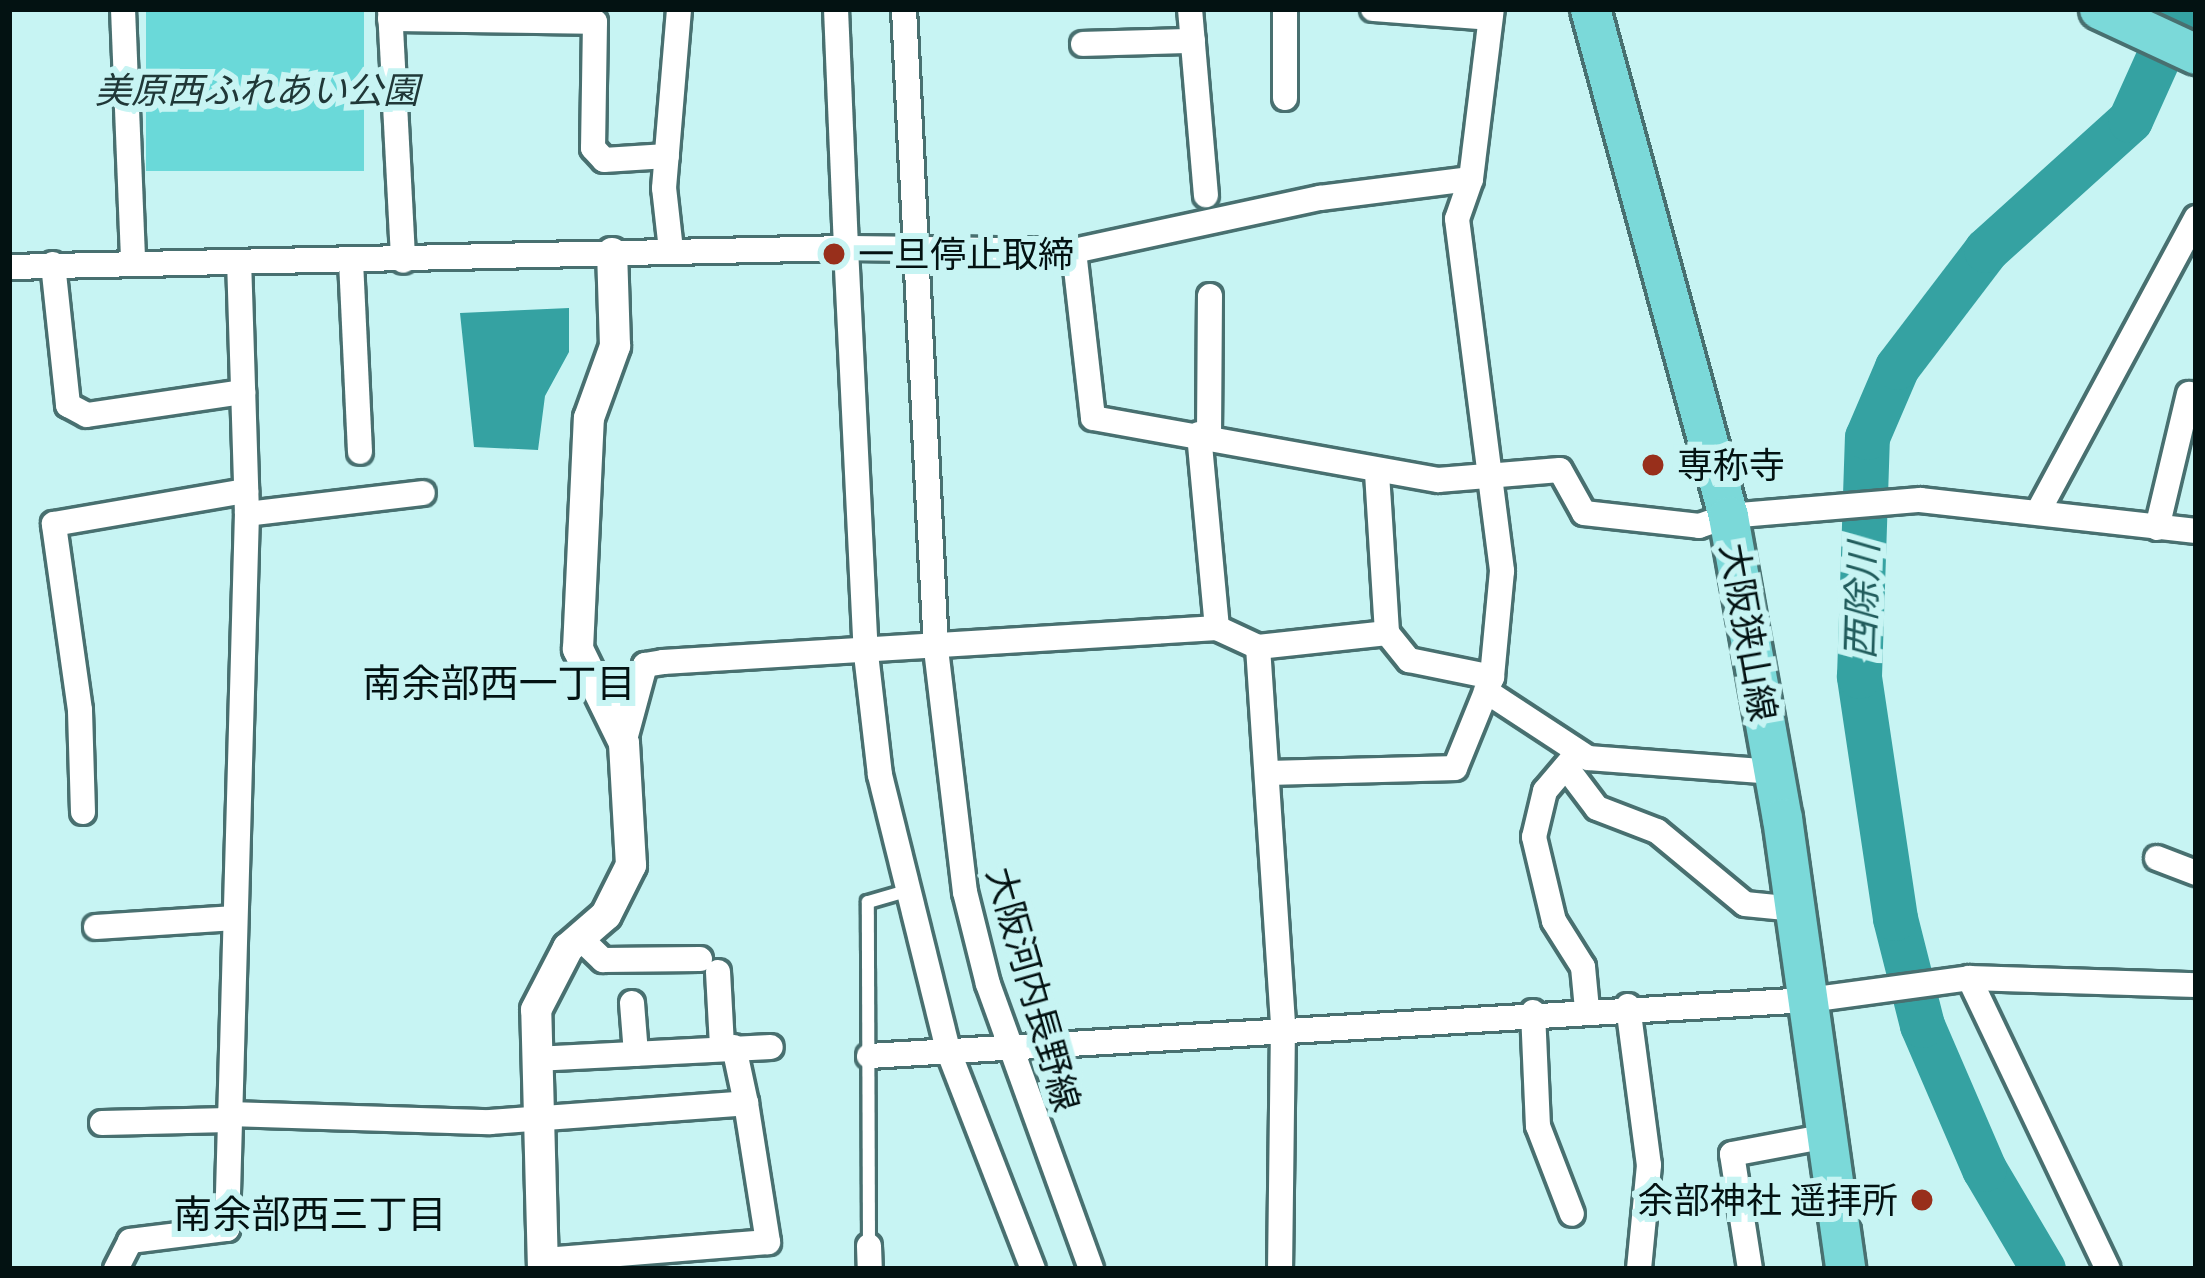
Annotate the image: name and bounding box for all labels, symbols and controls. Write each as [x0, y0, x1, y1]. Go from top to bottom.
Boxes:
park label: 美原西ふれあい公園 [95, 68, 419, 112]
place label: 一旦停止取締 [858, 232, 1074, 276]
marker: 一旦停止取締 [821, 241, 847, 267]
place label: 専称寺 [1677, 443, 1785, 487]
marker: 専称寺 [1640, 452, 1666, 478]
street label: 大阪狭山線 [1712, 540, 1786, 724]
water label: 西除川 [1837, 542, 1887, 660]
district label: 南余部西一丁目 [363, 660, 635, 706]
street label: 大阪河内長野線 [979, 862, 1089, 1116]
place label: 余部神社 遥拝所 [1638, 1178, 1898, 1222]
marker: 余部神社 遥拝所 [1909, 1187, 1935, 1213]
district label: 南余部西三丁目 [174, 1191, 446, 1237]

